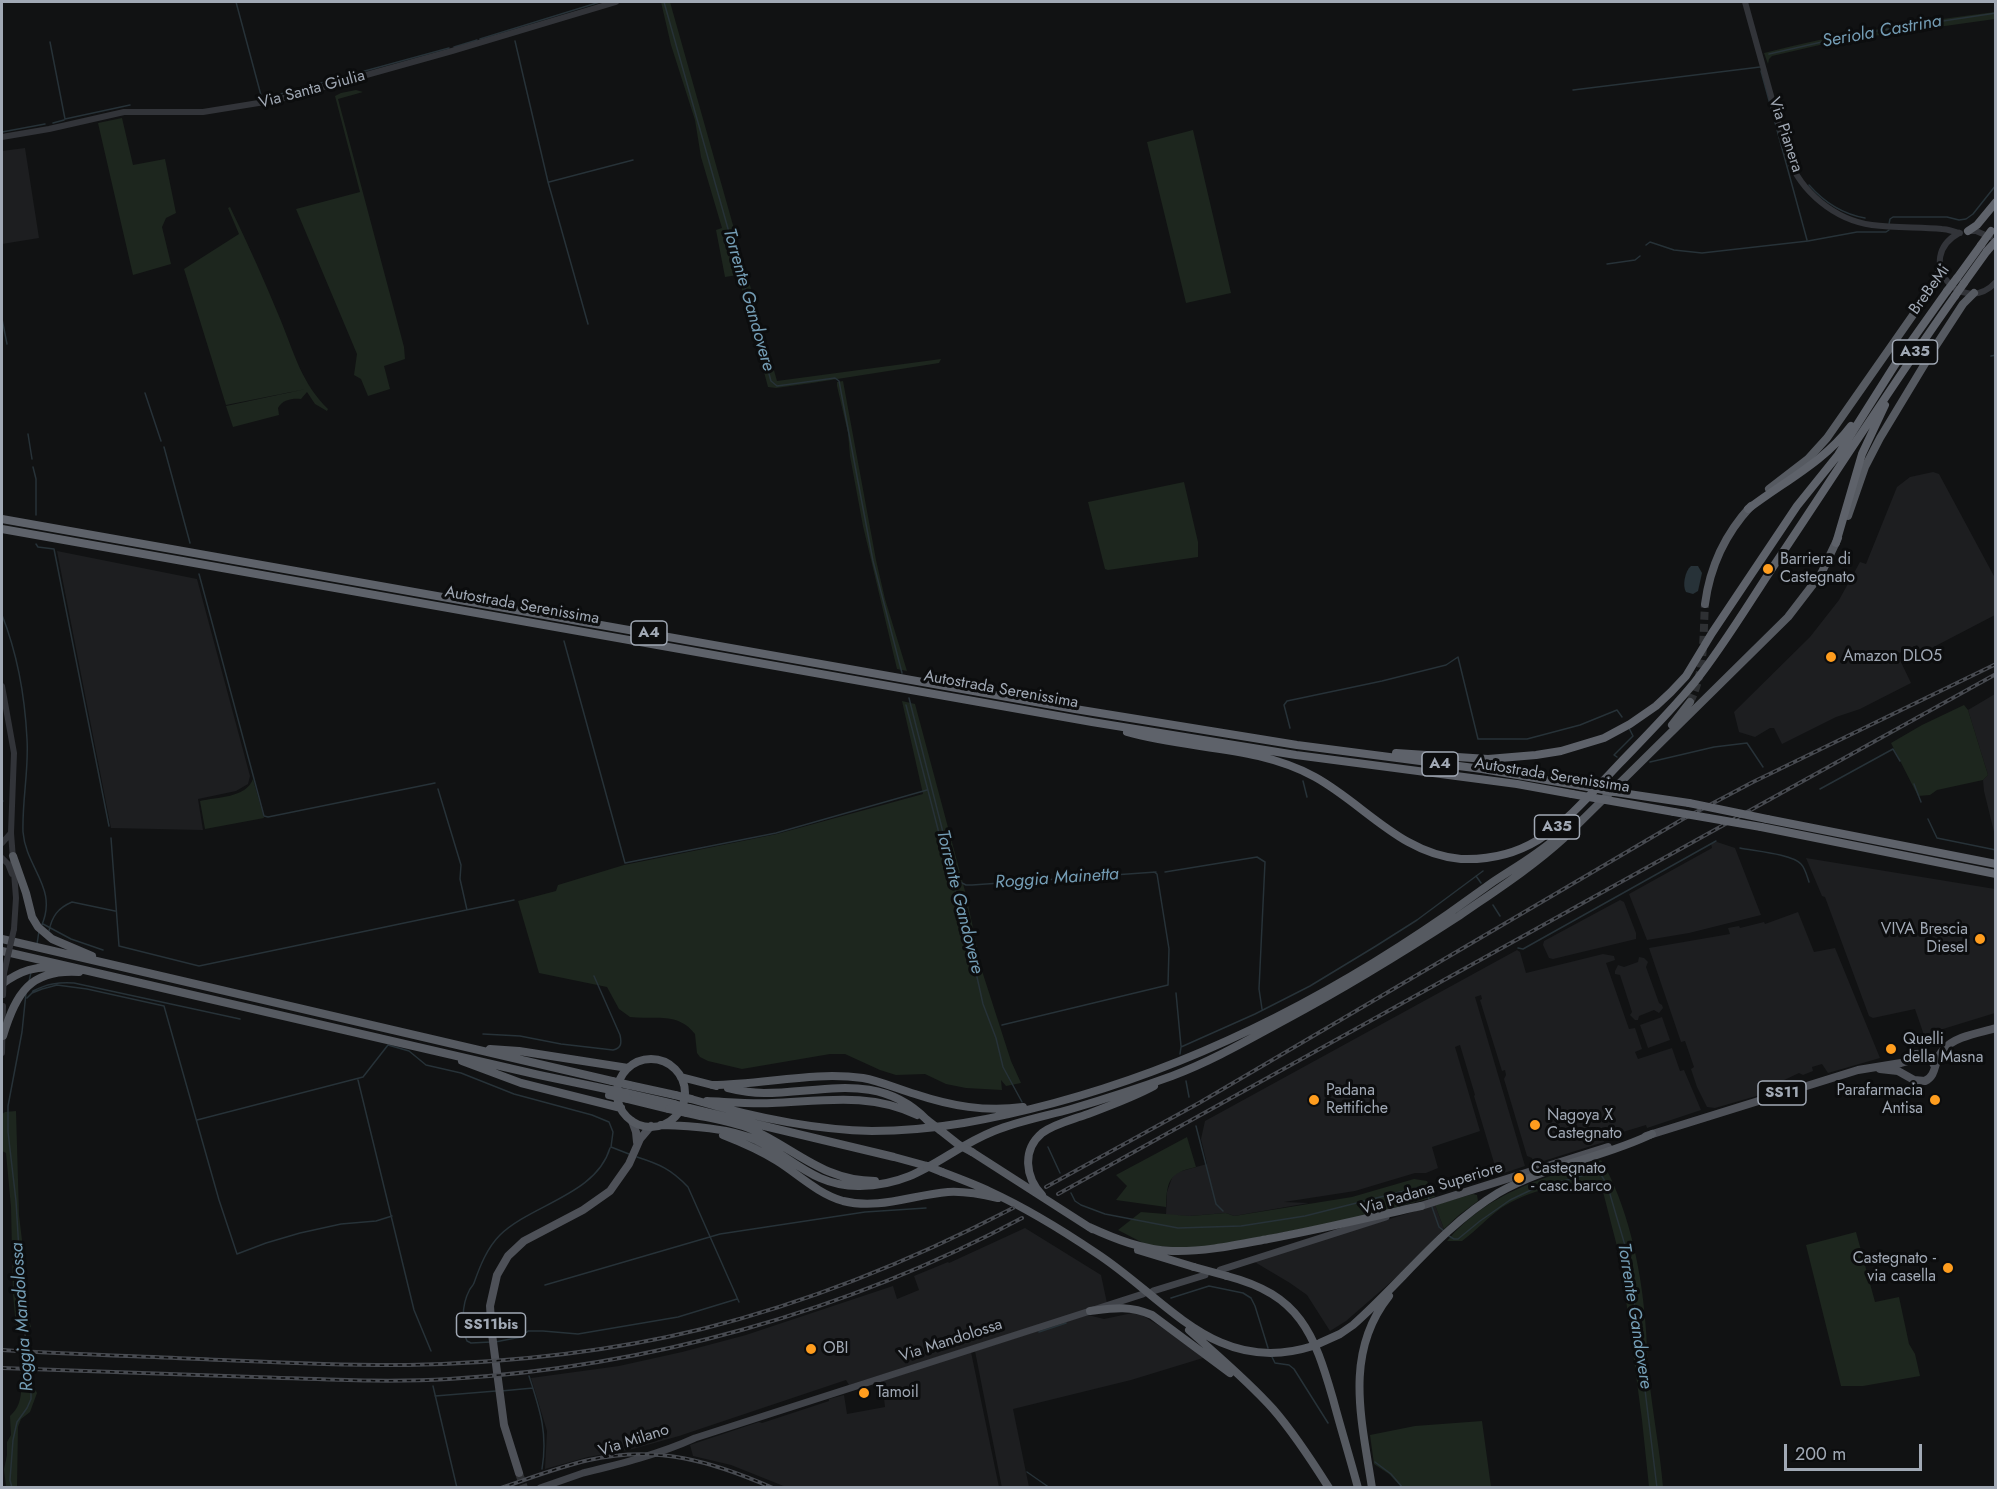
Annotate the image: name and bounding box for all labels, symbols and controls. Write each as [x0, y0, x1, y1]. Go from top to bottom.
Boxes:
water label: Seriola Castrina [1821, 11, 1943, 53]
street label: Via Santa Giulia [257, 67, 367, 113]
street label: Via Pianera [1764, 95, 1806, 175]
water label: Torrente Gandovere [717, 226, 779, 374]
street label: BreBeMi [1906, 261, 1954, 319]
road number: A35 [1892, 340, 1938, 364]
place label: Barriera di Castegnato [1780, 550, 1855, 588]
marker: Barriera di Castegnato [1761, 562, 1775, 576]
street label: Autostrada Serenissima [443, 583, 601, 629]
road number: A4 [631, 621, 667, 645]
place label: Amazon DLO5 [1843, 647, 1942, 667]
marker: Amazon DLO5 [1824, 650, 1838, 664]
street label: Autostrada Serenissima [922, 667, 1080, 713]
road number: A4 [1422, 752, 1458, 776]
street label: Autostrada Serenissima [1473, 754, 1631, 798]
road number: A35 [1534, 815, 1580, 839]
water label: Torrente Gandovere [931, 828, 987, 976]
water label: Roggia Mainetta [994, 864, 1120, 894]
place label: VIVA Brescia Diesel [1881, 920, 1968, 958]
marker: VIVA Brescia Diesel [1973, 932, 1987, 946]
place label: Quelli della Masna [1903, 1030, 1983, 1068]
marker: Quelli della Masna [1884, 1042, 1898, 1056]
place label: Padana Rettifiche [1326, 1081, 1388, 1119]
road number: SS11 [1758, 1081, 1806, 1105]
place label: Parafarmacia Antisa [1836, 1081, 1923, 1119]
marker: Padana Rettifiche [1307, 1093, 1321, 1107]
marker: Parafarmacia Antisa [1928, 1093, 1942, 1107]
place label: Nagoya X Castegnato [1547, 1106, 1622, 1144]
marker: Nagoya X Castegnato [1528, 1118, 1542, 1132]
street label: Via Padana Superiore [1359, 1158, 1505, 1220]
place label: Castegnato - casc.barco [1531, 1159, 1612, 1197]
marker: Castegnato - casc.barco [1512, 1171, 1526, 1185]
water label: Roggia Mandolossa [7, 1242, 39, 1392]
water label: Torrente Gandovere [1612, 1242, 1656, 1390]
place label: Castegnato - via casella [1853, 1249, 1936, 1287]
marker: Castegnato - via casella [1941, 1261, 1955, 1275]
road number: SS11bis [456, 1313, 526, 1337]
street label: Via Mandolossa [897, 1315, 1005, 1367]
place label: OBI [823, 1339, 848, 1359]
marker: OBI [804, 1342, 818, 1356]
place label: Tamoil [876, 1383, 919, 1403]
marker: Tamoil [857, 1386, 871, 1400]
street label: Via Milano [596, 1421, 672, 1461]
scale bar [1787, 1432, 1925, 1470]
text: 200 m [1795, 1441, 1846, 1467]

